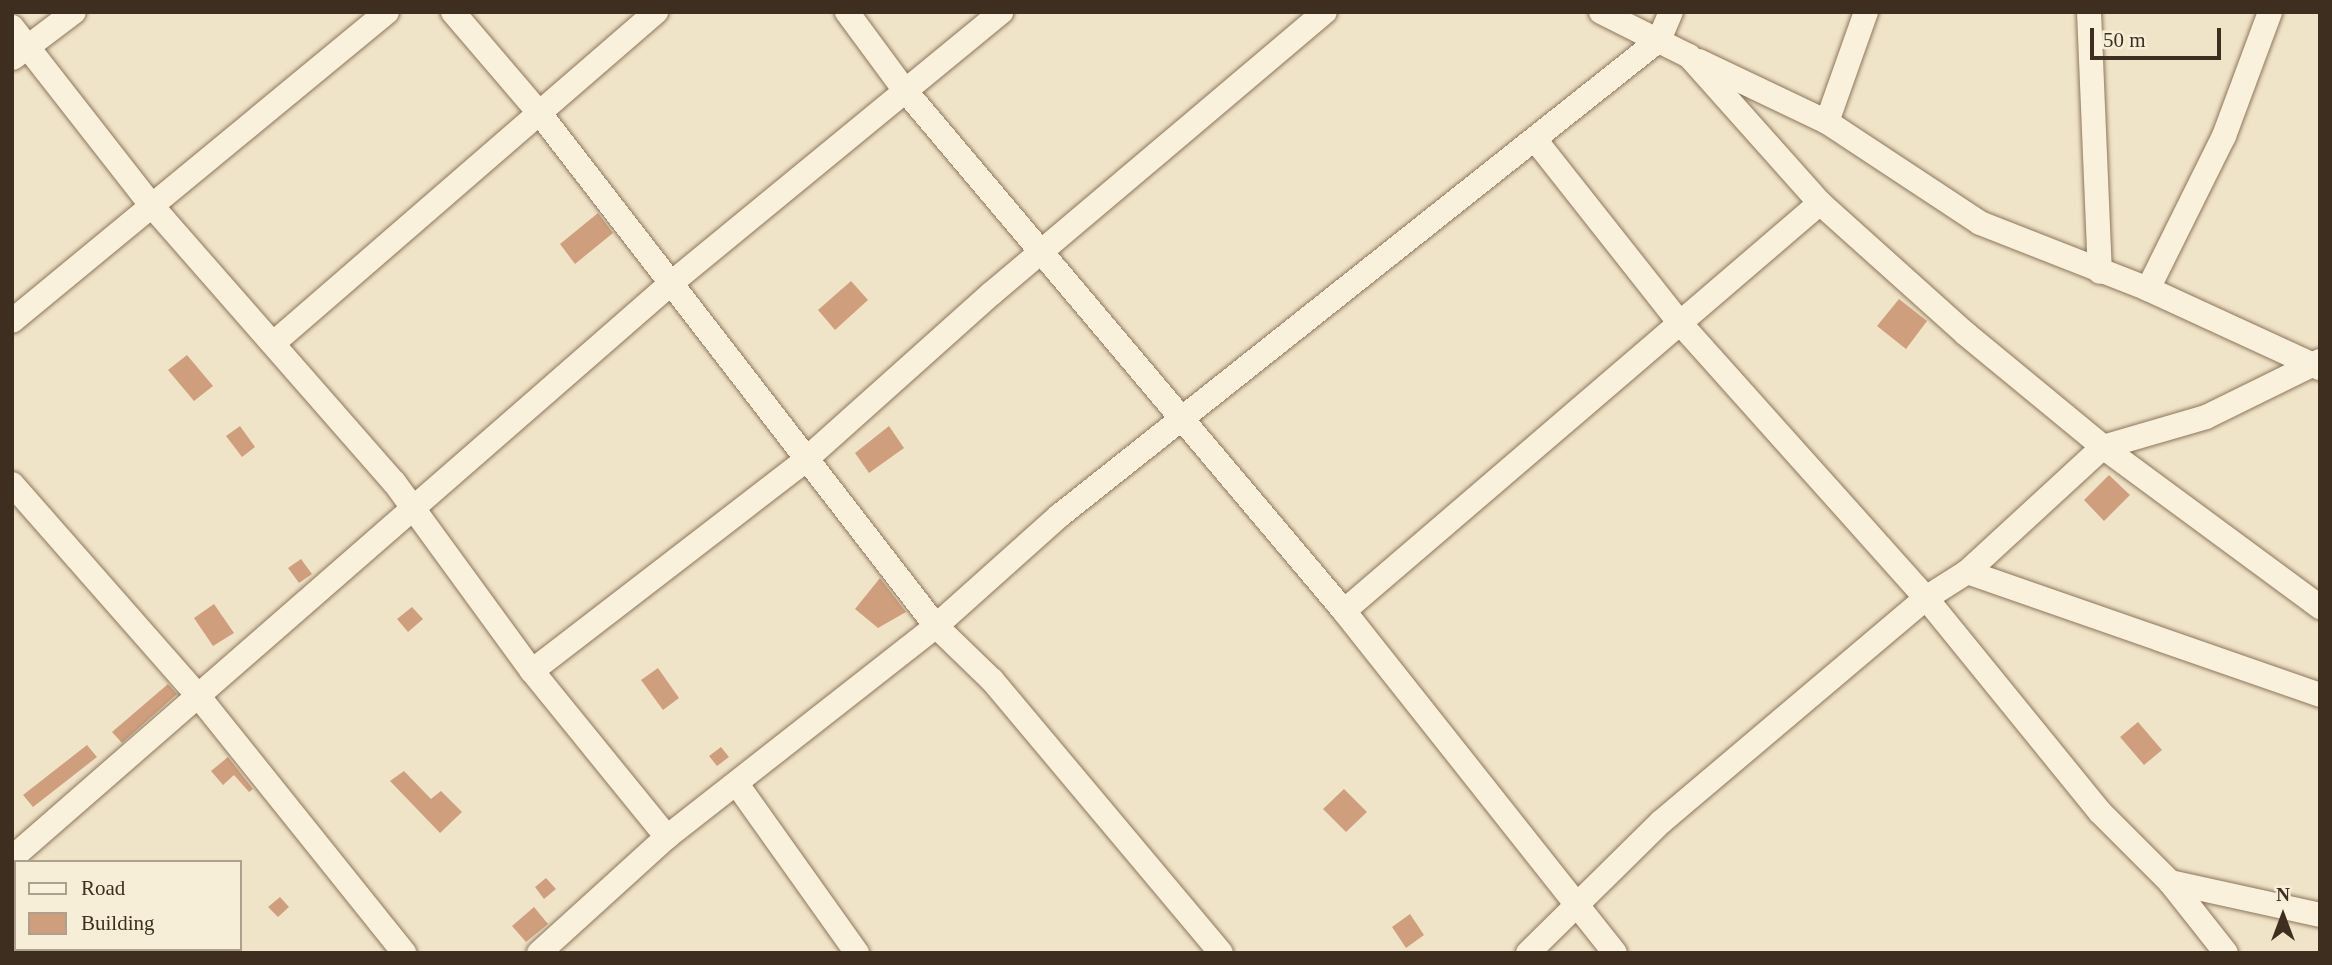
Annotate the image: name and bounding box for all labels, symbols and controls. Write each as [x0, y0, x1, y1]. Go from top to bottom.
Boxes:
scale bar [2094, 14, 2225, 58]
text: 50 m [2103, 28, 2146, 52]
legend [14, 860, 242, 951]
text: Road [81, 876, 125, 900]
north arrow [2248, 881, 2318, 951]
text: N [2276, 884, 2290, 905]
text: Building [81, 911, 155, 935]

